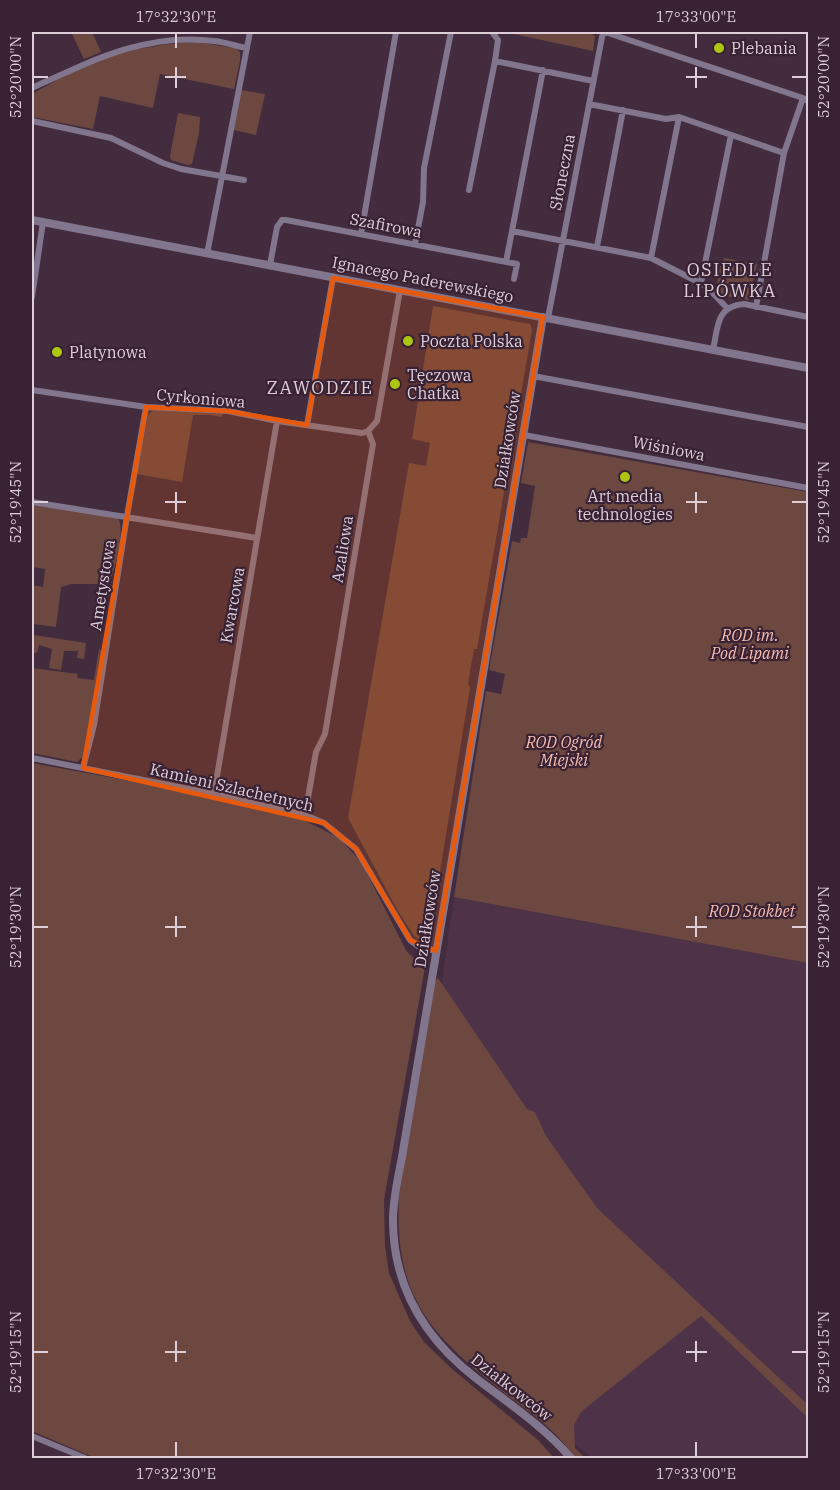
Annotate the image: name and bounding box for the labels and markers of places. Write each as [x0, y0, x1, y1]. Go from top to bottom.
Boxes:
place label: Plebania [731, 38, 797, 58]
marker: Plebania [712, 41, 726, 55]
place label: Poczta Polska [420, 331, 523, 351]
marker: Poczta Polska [401, 334, 415, 348]
place label: Platynowa [69, 342, 147, 362]
marker: Platynowa [50, 345, 64, 359]
place label: Tęczowa Chatka [407, 365, 472, 403]
marker: Tęczowa Chatka [388, 377, 402, 391]
marker: Art media technologies [618, 470, 632, 484]
place label: Art media technologies [577, 486, 673, 524]

